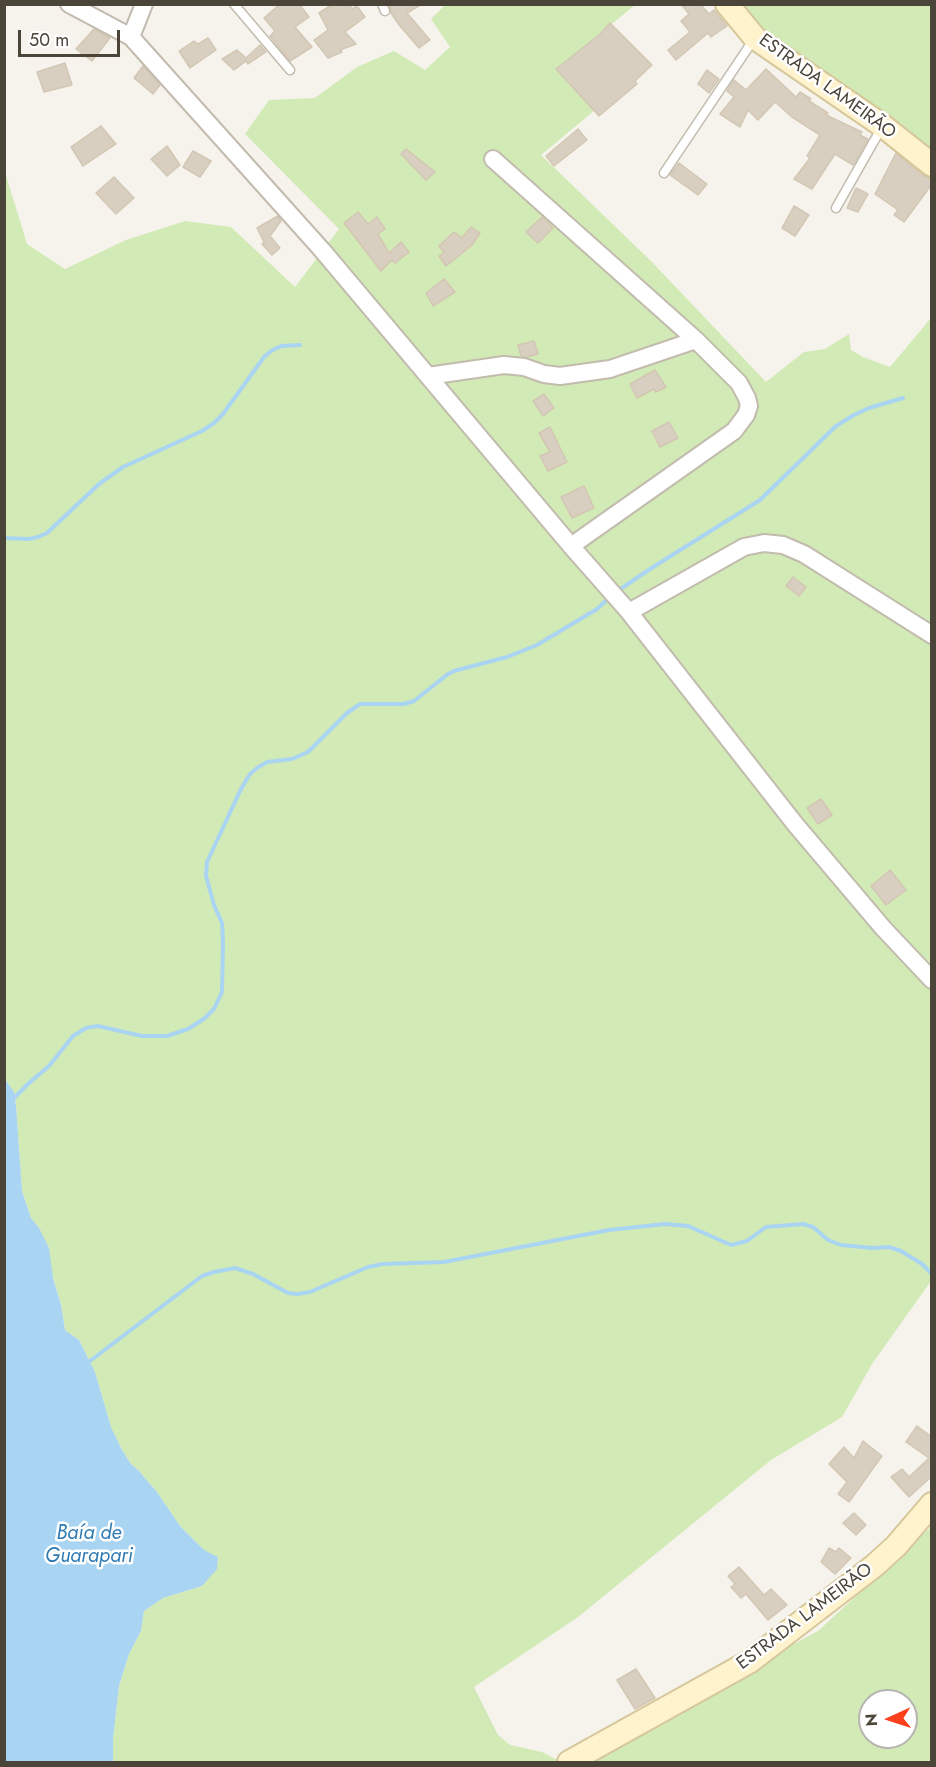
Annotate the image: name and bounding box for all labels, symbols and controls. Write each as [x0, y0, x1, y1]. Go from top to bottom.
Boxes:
scale bar [21, 18, 123, 56]
text: 50 m [29, 27, 69, 53]
street label: ESTRADA LAMEIRÃO [754, 30, 900, 144]
water label: Baía de Guarapari [45, 1522, 133, 1569]
street label: ESTRADA LAMEIRÃO [733, 1559, 877, 1675]
north arrow [858, 1689, 918, 1749]
text: N [860, 1713, 883, 1727]

